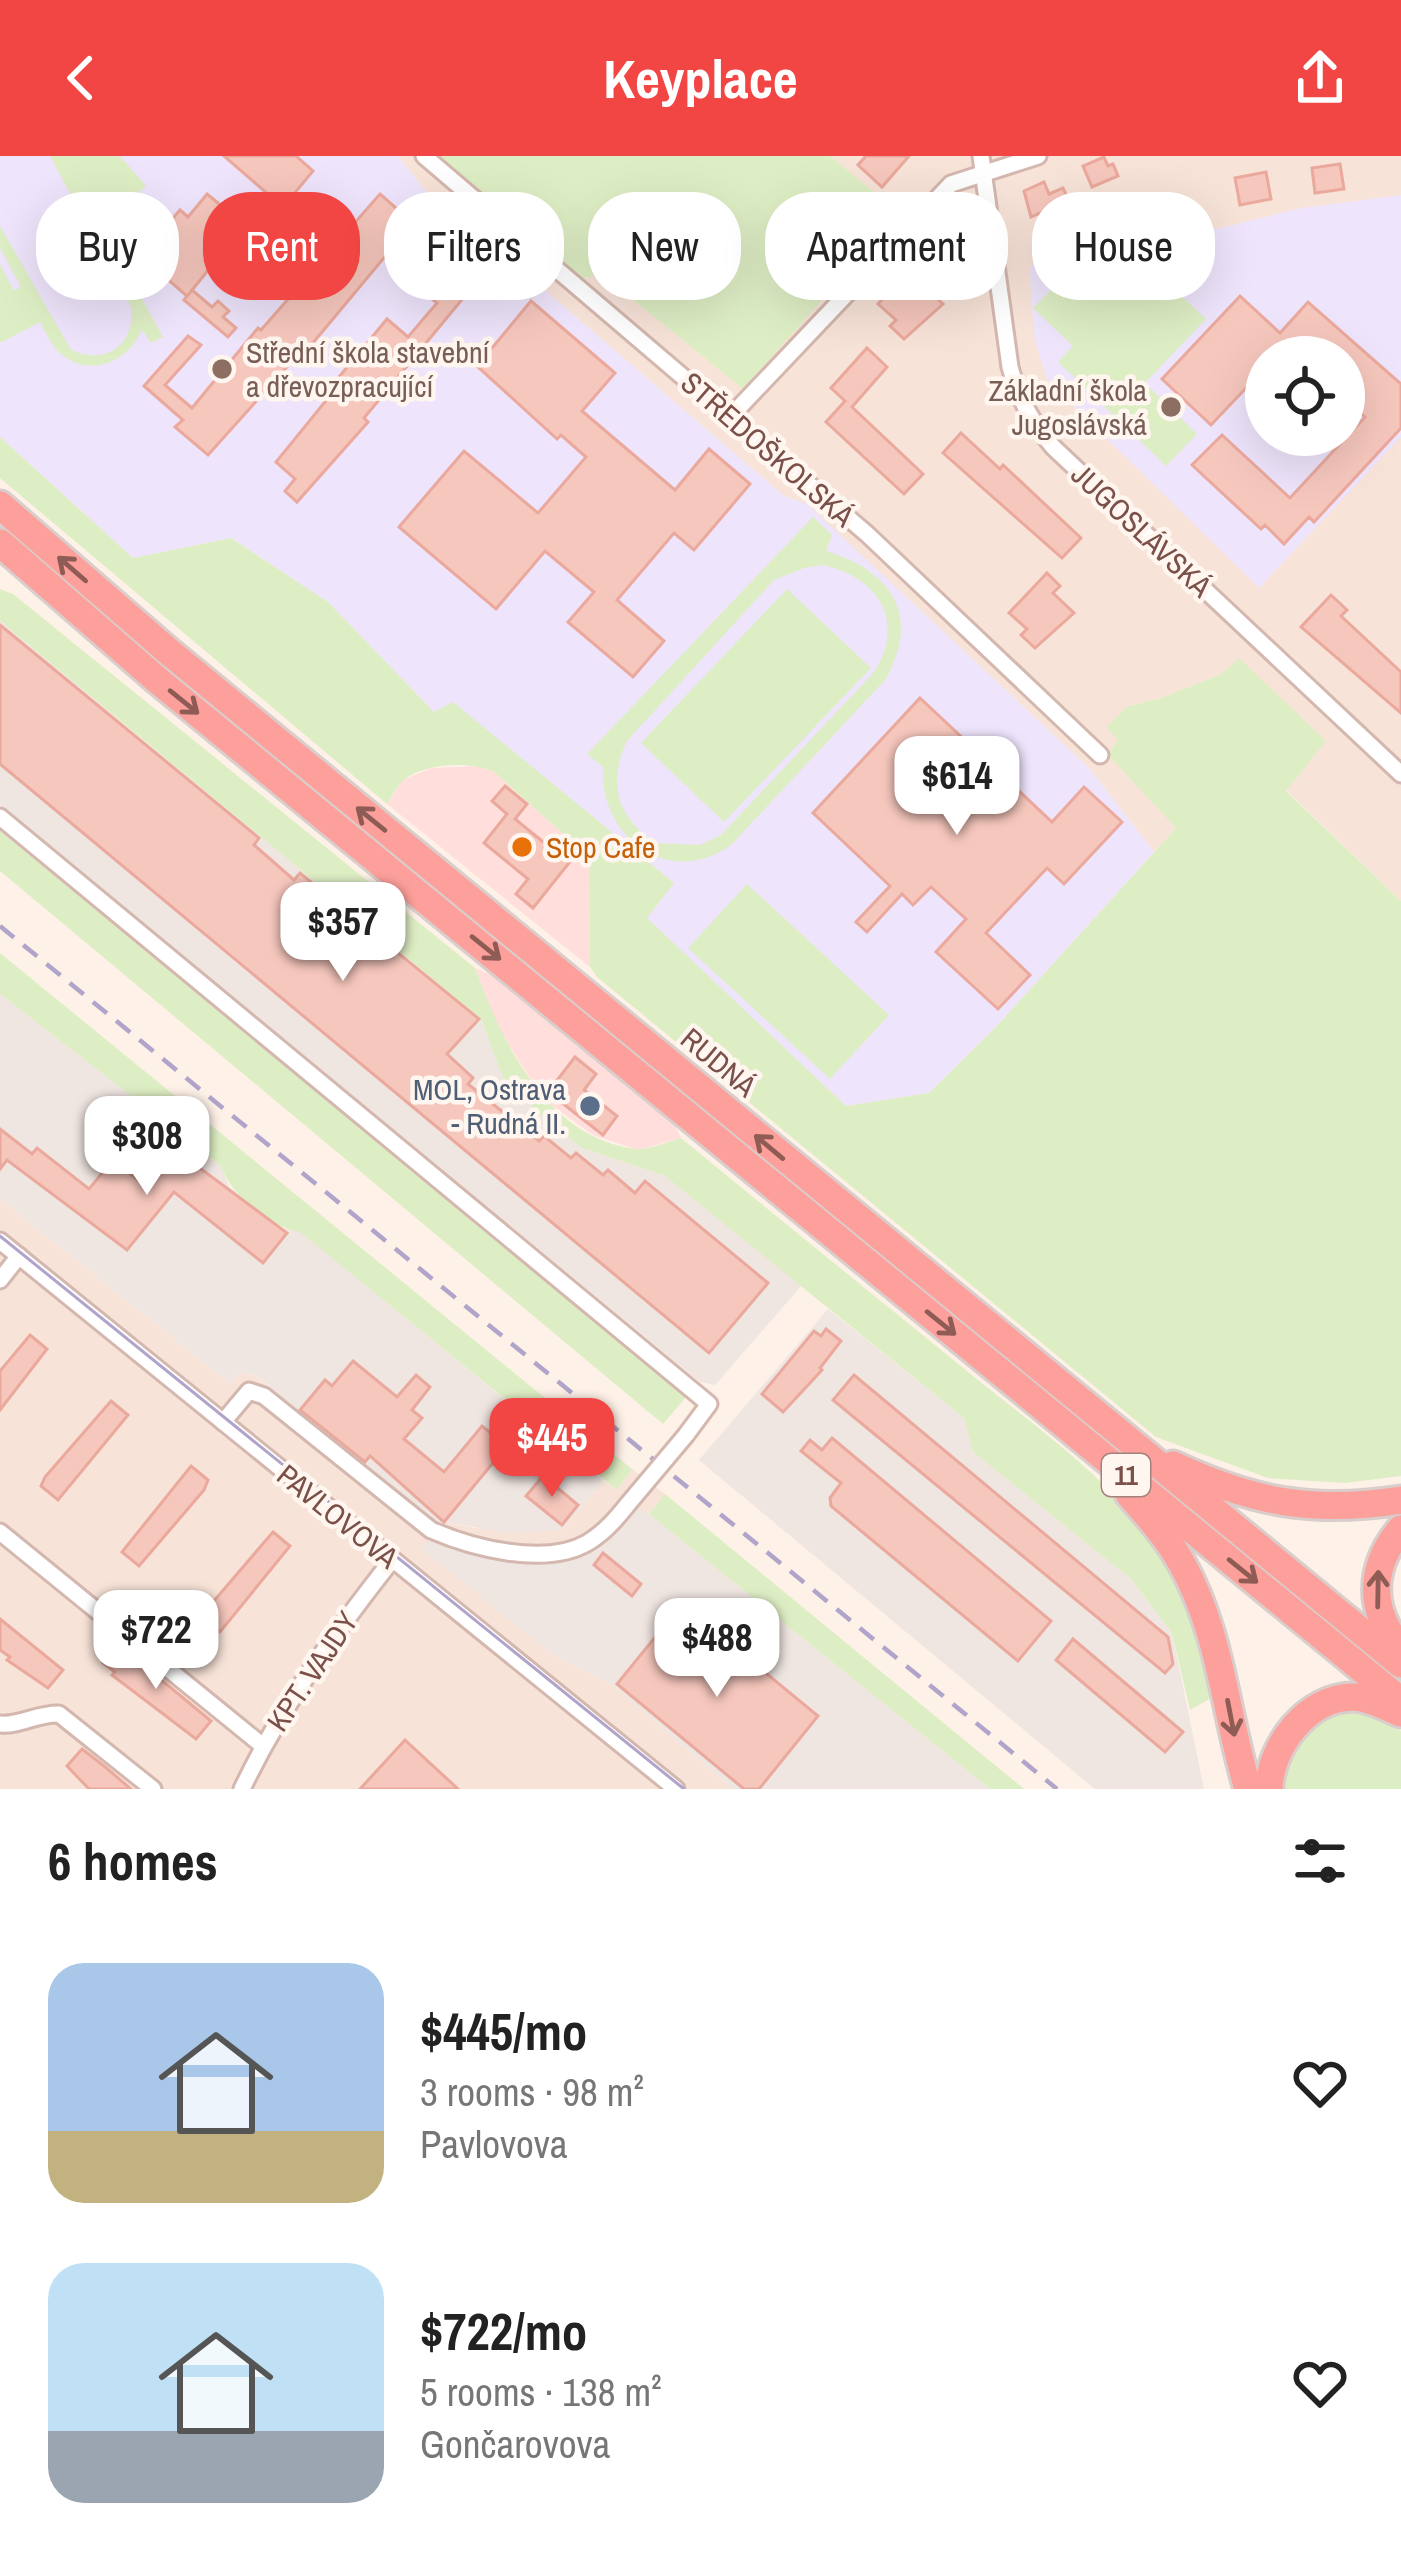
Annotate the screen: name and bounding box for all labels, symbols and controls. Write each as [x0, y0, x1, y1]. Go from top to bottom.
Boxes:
text: Keyplace [603, 42, 798, 115]
icon: back [48, 45, 114, 111]
icon: share [1287, 45, 1353, 111]
chip: Buy [36, 192, 179, 300]
chip: Rent [203, 192, 360, 300]
chip: Filters [384, 192, 564, 300]
chip: New [588, 192, 741, 300]
chip: Apartment [765, 192, 1008, 300]
chip: House [1032, 192, 1215, 300]
place label: Střední škola stavební a dřevozpracující [246, 332, 490, 406]
map controls [1245, 336, 1365, 456]
button: locate [1245, 336, 1365, 456]
marker: Střední škola stavební a dřevozpracující [209, 356, 235, 382]
street label: STŘEDOŠKOLSKÁ [673, 363, 864, 536]
place label: Základní škola Jugoslávská [988, 370, 1147, 444]
marker: Základní škola Jugoslávská [1158, 394, 1184, 420]
street label: JUGOSLÁVSKÁ [1063, 454, 1221, 606]
one-way arrow [57, 556, 88, 583]
one-way arrow [168, 688, 199, 715]
pin: $614 [886, 736, 1028, 838]
text: $614 [921, 749, 993, 801]
one-way arrow [356, 806, 388, 832]
place label: Stop Cafe [546, 827, 655, 867]
marker: Stop Cafe [509, 834, 535, 860]
pin: $357 [272, 882, 414, 984]
text: $357 [307, 895, 379, 947]
one-way arrow [470, 934, 501, 962]
street label: RUDNÁ [673, 1019, 766, 1106]
place label: MOL, Ostrava - Rudná II. [413, 1069, 566, 1143]
marker: MOL, Ostrava - Rudná II. [577, 1093, 603, 1119]
pin: $308 [76, 1096, 218, 1198]
text: $308 [111, 1109, 183, 1161]
one-way arrow [754, 1135, 786, 1161]
one-way arrow [925, 1310, 957, 1336]
pin: $445 [481, 1398, 623, 1500]
text: $445 [516, 1411, 588, 1463]
road number: 11 [1102, 1454, 1150, 1496]
street label: PAVLOVOVA [269, 1455, 407, 1578]
one-way arrow [1226, 1557, 1258, 1584]
one-way arrow [1367, 1570, 1390, 1609]
pin: $722 [85, 1590, 227, 1692]
pin: $488 [646, 1598, 788, 1700]
text: $722 [120, 1603, 192, 1655]
street label: KPT. VAJDY [257, 1603, 367, 1739]
text: $488 [681, 1611, 753, 1663]
one-way arrow [1221, 1698, 1243, 1737]
text: 6 homes [48, 1827, 218, 1896]
icon: filters [1287, 1828, 1353, 1894]
text: $445/mo [420, 1997, 587, 2066]
icon: home [144, 2011, 288, 2155]
icon: heart [1287, 2050, 1353, 2116]
text: 3 rooms · 98 m² [420, 2066, 644, 2118]
text: Pavlovova [420, 2118, 568, 2170]
text: $722/mo [420, 2297, 587, 2366]
icon: home [144, 2311, 288, 2455]
icon: heart [1287, 2350, 1353, 2416]
text: 5 rooms · 138 m² [420, 2366, 662, 2418]
text: Gončarovova [420, 2418, 610, 2470]

